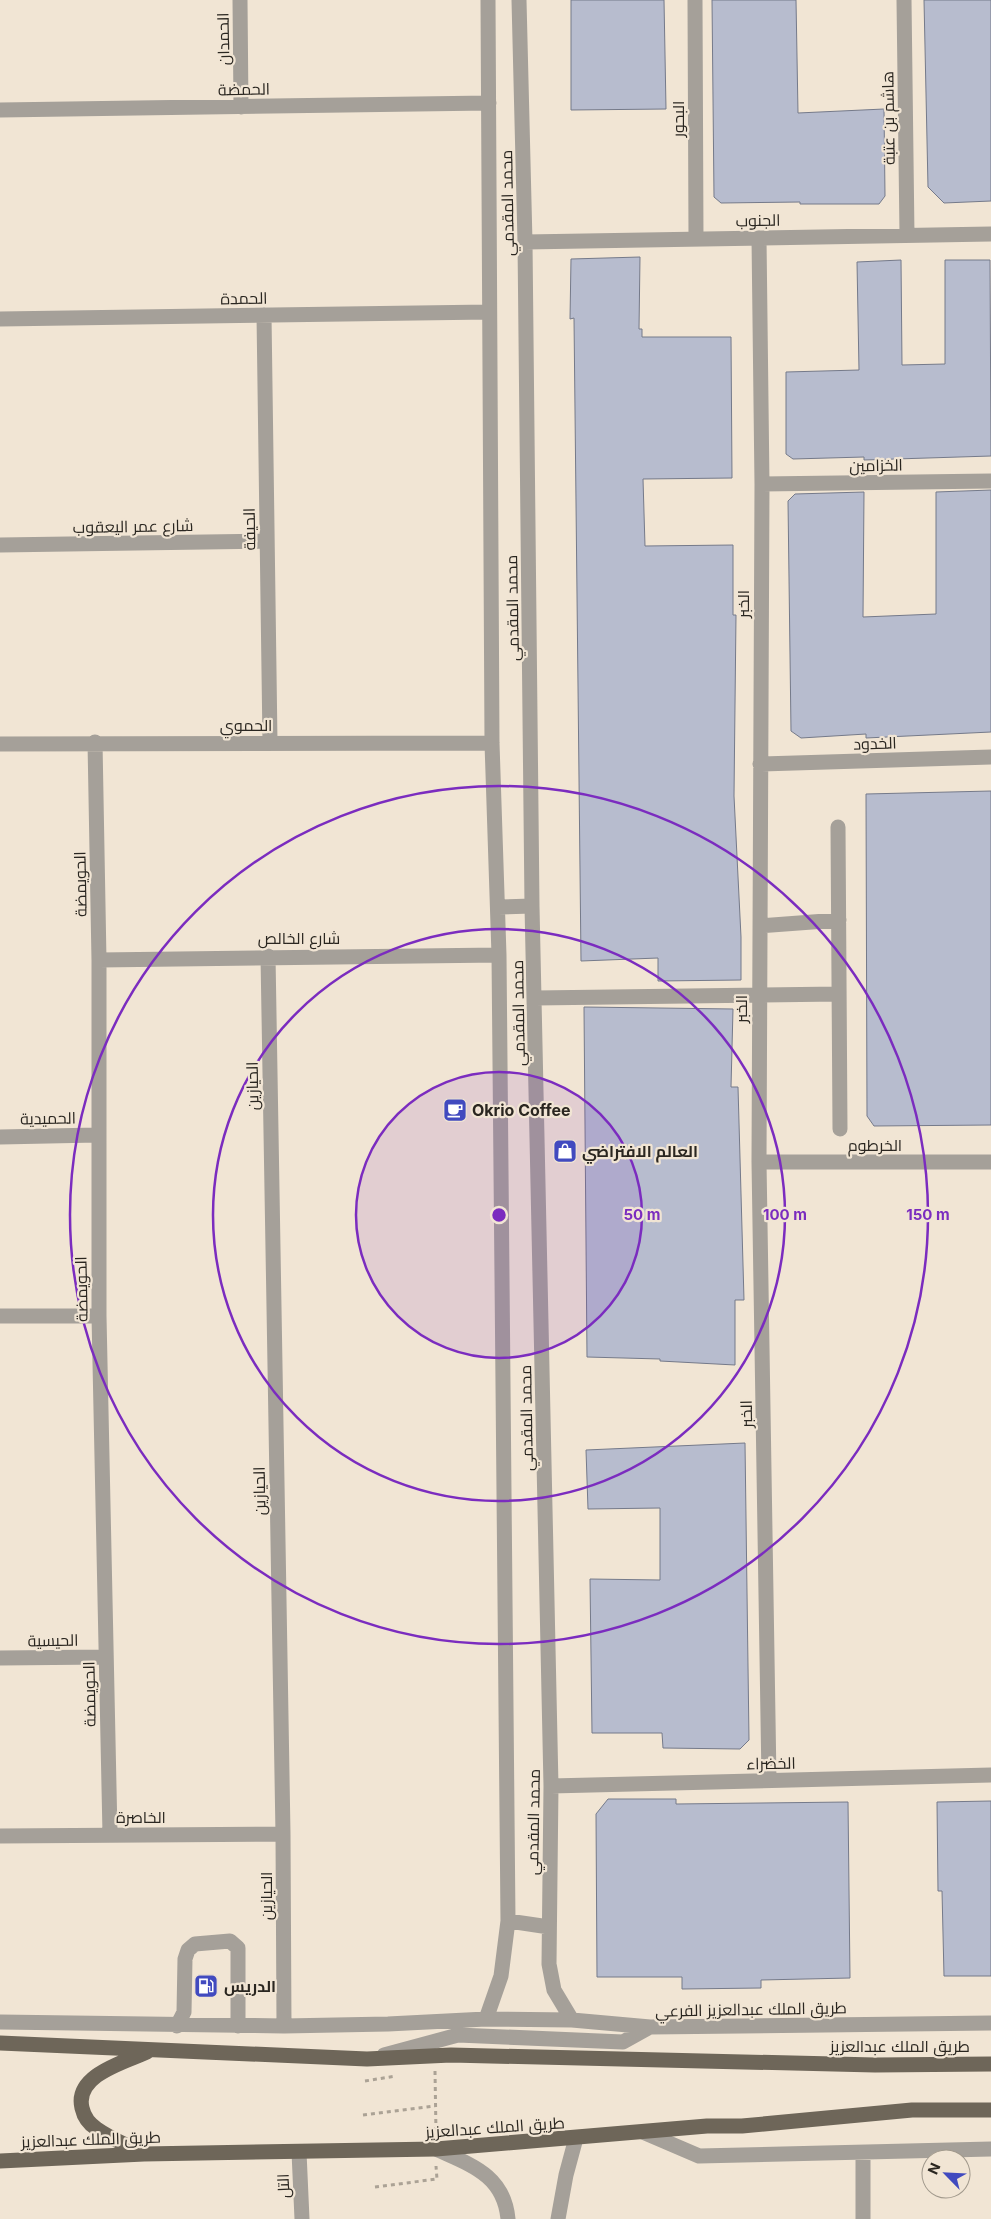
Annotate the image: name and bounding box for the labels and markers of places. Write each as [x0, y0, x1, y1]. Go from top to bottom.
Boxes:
cafe icon: Okrio Coffee [442, 1097, 468, 1123]
place label: Okrio Coffee [472, 1100, 571, 1120]
shop icon: العالم الافتراضي [552, 1138, 578, 1164]
place label: العالم الافتراضي [582, 1141, 698, 1164]
centre of rings [490, 1206, 508, 1224]
fuel station icon: الدريس [193, 1973, 219, 1999]
place label: الدريس [224, 1976, 276, 1996]

